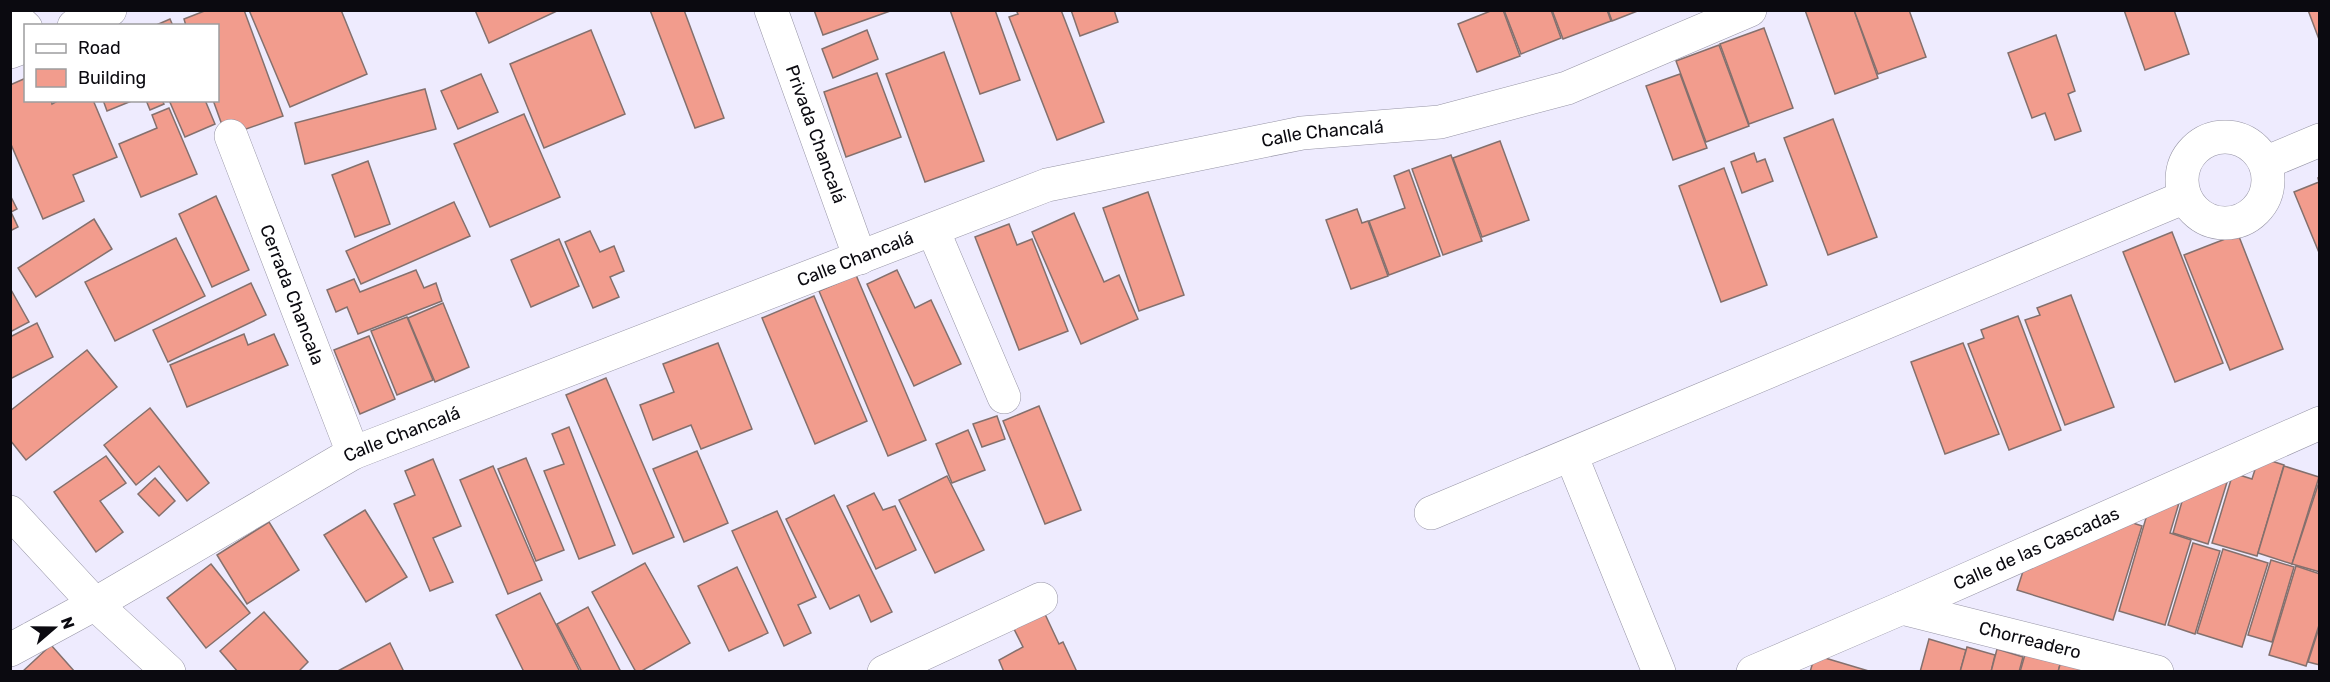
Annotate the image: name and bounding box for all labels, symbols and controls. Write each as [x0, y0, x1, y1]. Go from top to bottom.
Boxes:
legend [24, 24, 219, 102]
text: Road [78, 37, 121, 59]
street label: Privada Chancalá [781, 62, 851, 206]
text: Building [78, 67, 146, 89]
street label: Calle Chancalá [1259, 116, 1384, 152]
street label: Cerrada Chancala [255, 221, 329, 368]
street label: Calle Chancalá [794, 227, 917, 291]
street label: Calle Chancalá [340, 402, 463, 467]
street label: Calle de las Cascadas [1950, 502, 2123, 595]
north arrow [24, 598, 84, 658]
text: N [57, 614, 79, 632]
street label: Chorreadero [1977, 617, 2083, 664]

